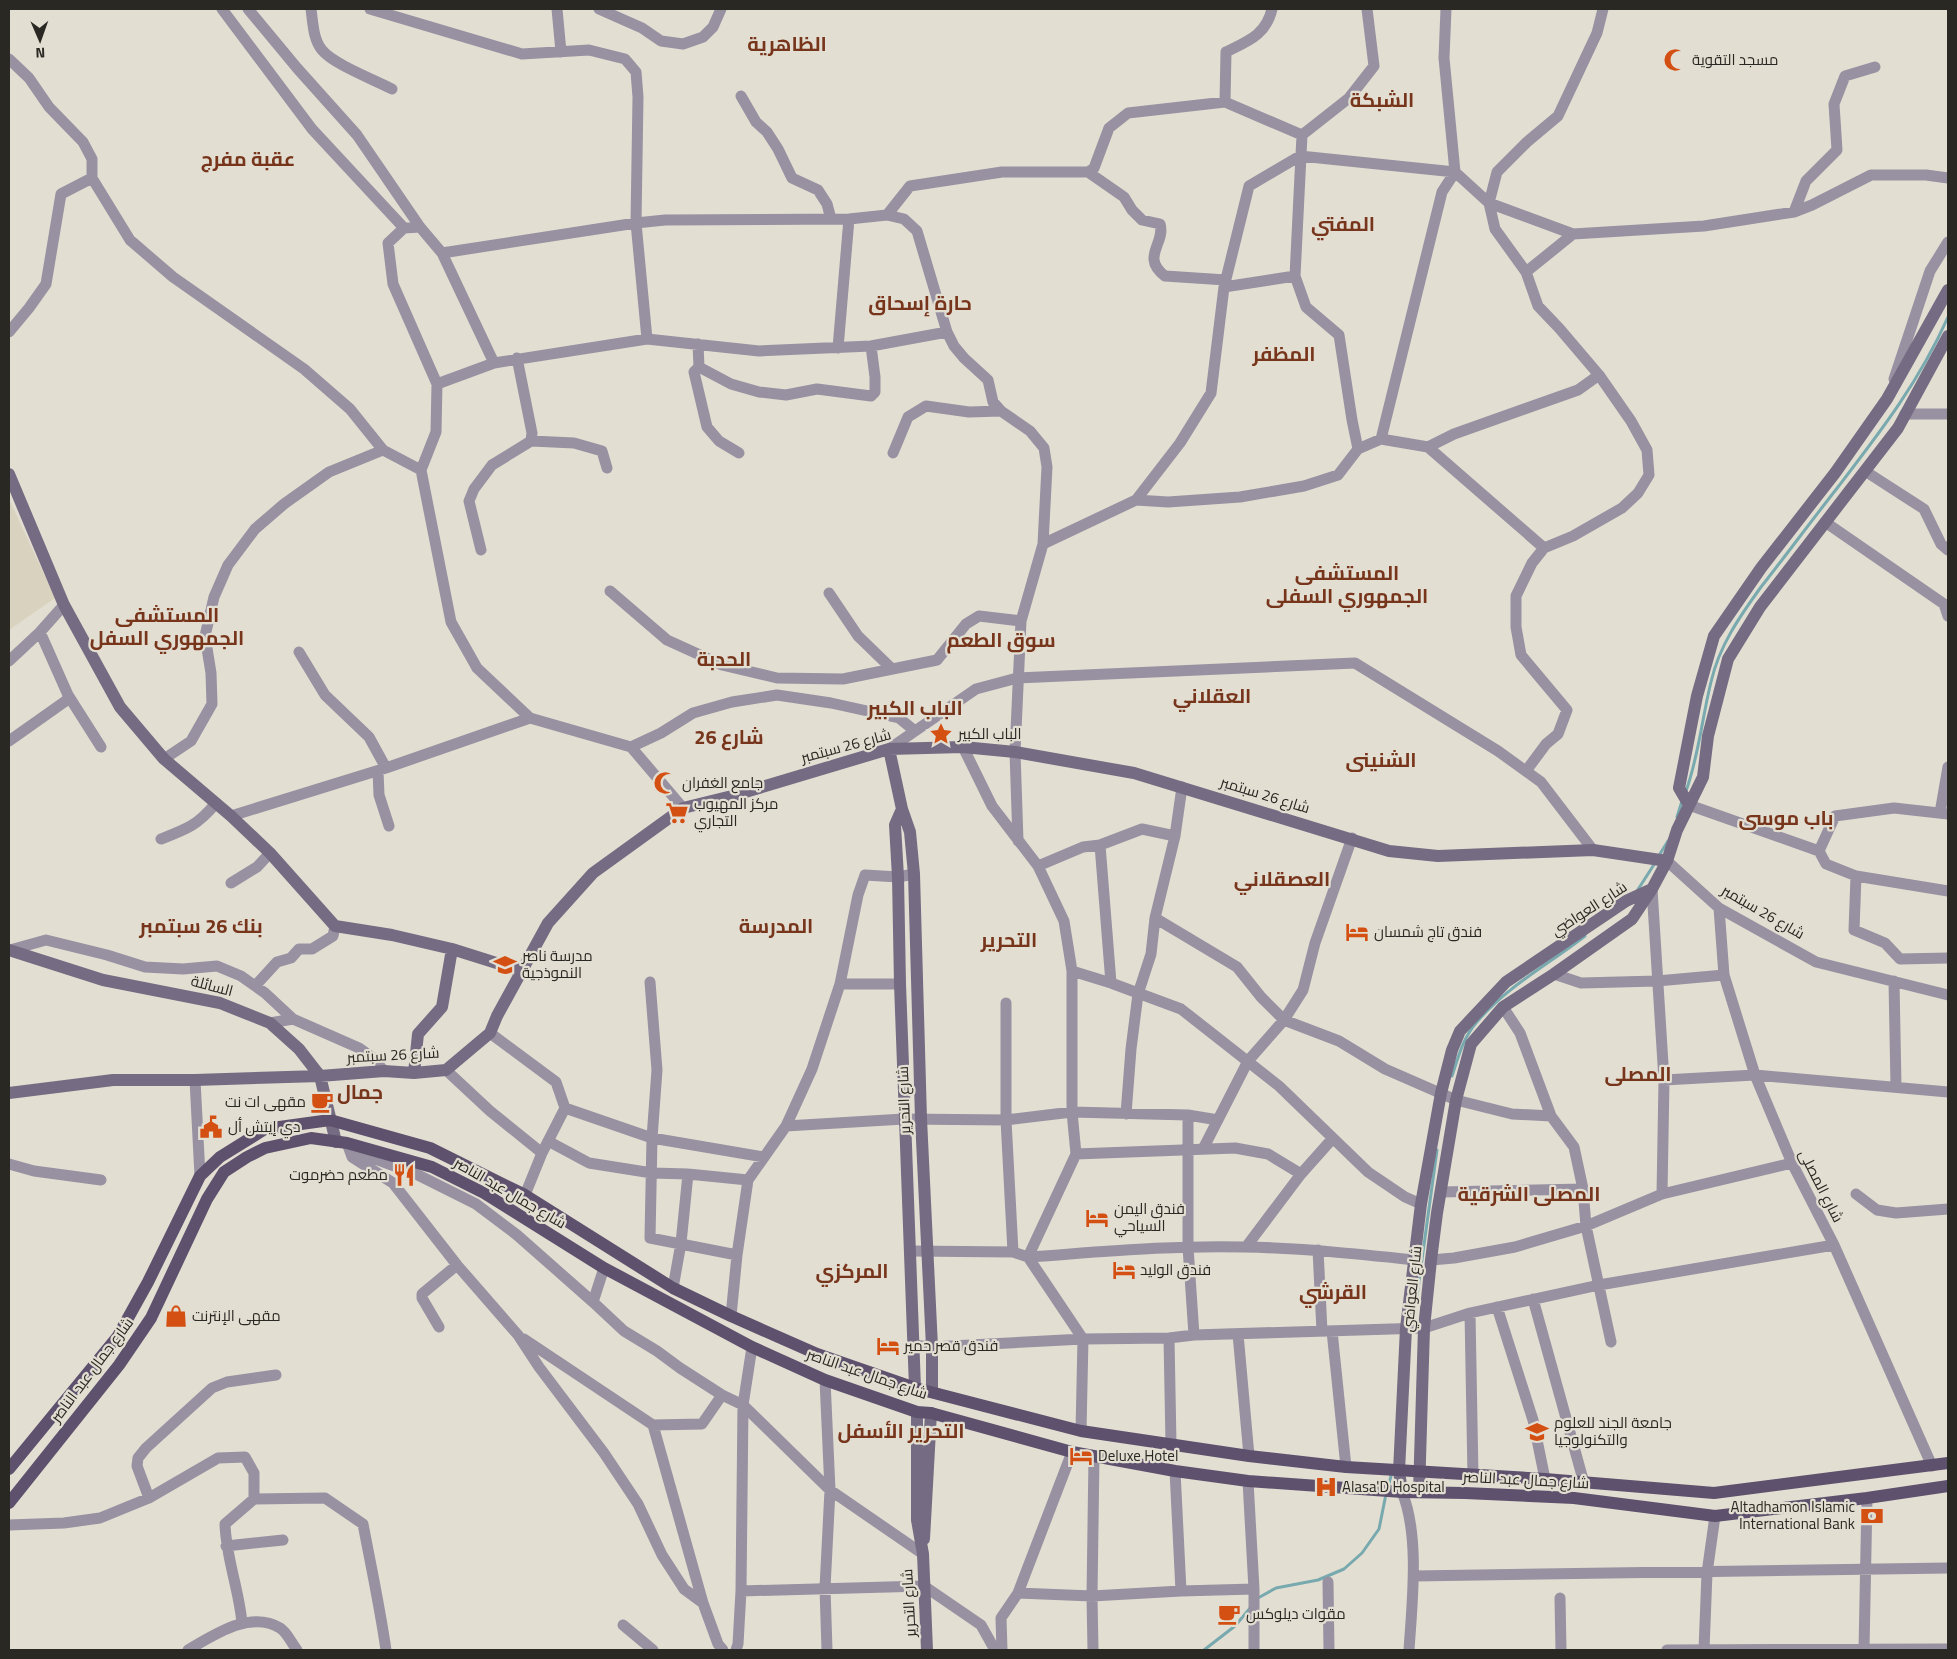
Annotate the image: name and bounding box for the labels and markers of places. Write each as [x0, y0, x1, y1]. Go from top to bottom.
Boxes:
mosque icon: مسجد التقوية [1662, 47, 1688, 73]
place label: مسجد التقوية [1692, 48, 1778, 71]
place icon: الباب الكبير [928, 721, 954, 747]
place label: الباب الكبير [957, 722, 1022, 745]
mosque icon: جامع الغفران [652, 770, 678, 796]
place label: جامع الغفران [682, 771, 763, 794]
place label: مركز المهيوب التجاري [694, 792, 778, 833]
supermarket icon: مركز المهيوب التجاري [664, 800, 690, 826]
hotel icon: فندق تاج شمسان [1344, 919, 1370, 945]
place label: فندق تاج شمسان [1374, 920, 1482, 943]
place label: مدرسة ناصر النموذجية [521, 944, 593, 984]
school or university icon: مدرسة ناصر النموذجية [492, 952, 518, 978]
cafe icon: مقهى ات نت [309, 1089, 335, 1115]
place label: مقهى ات نت [225, 1090, 306, 1113]
public building icon: دي إيتش أل [198, 1114, 224, 1140]
place label: دي إيتش أل [228, 1115, 300, 1139]
restaurant icon: مطعم حضرموت [391, 1162, 417, 1188]
place label: مطعم حضرموت [289, 1163, 388, 1186]
place label: فندق اليمن السياحي [1114, 1197, 1185, 1238]
hotel icon: فندق اليمن السياحي [1084, 1205, 1110, 1231]
hotel icon: فندق الوليد [1111, 1257, 1137, 1283]
place label: فندق الوليد [1140, 1258, 1211, 1281]
shop icon: مقهى الإنترنت [163, 1303, 189, 1329]
place label: مقهى الإنترنت [192, 1304, 281, 1327]
hotel icon: فندق قصر حمير [875, 1333, 901, 1359]
place label: فندق قصر حمير [903, 1334, 998, 1357]
place label: جامعة الجند للعلوم والتكنولوجيا [1554, 1411, 1672, 1451]
school or university icon: جامعة الجند للعلوم والتكنولوجيا [1524, 1419, 1550, 1445]
hotel icon: Deluxe Hotel [1068, 1443, 1094, 1469]
place label: Deluxe Hotel [1098, 1444, 1178, 1467]
hospital icon: Alasa'D Hospital [1313, 1474, 1339, 1500]
place label: Alasa'D Hospital [1342, 1475, 1445, 1498]
place label: Altadhamon Islamic International Bank [1730, 1495, 1855, 1535]
bank icon: Altadhamon Islamic International Bank [1859, 1503, 1885, 1529]
cafe icon: مقوات ديلوكس [1216, 1601, 1242, 1627]
place label: مقوات ديلوكس [1246, 1602, 1346, 1625]

